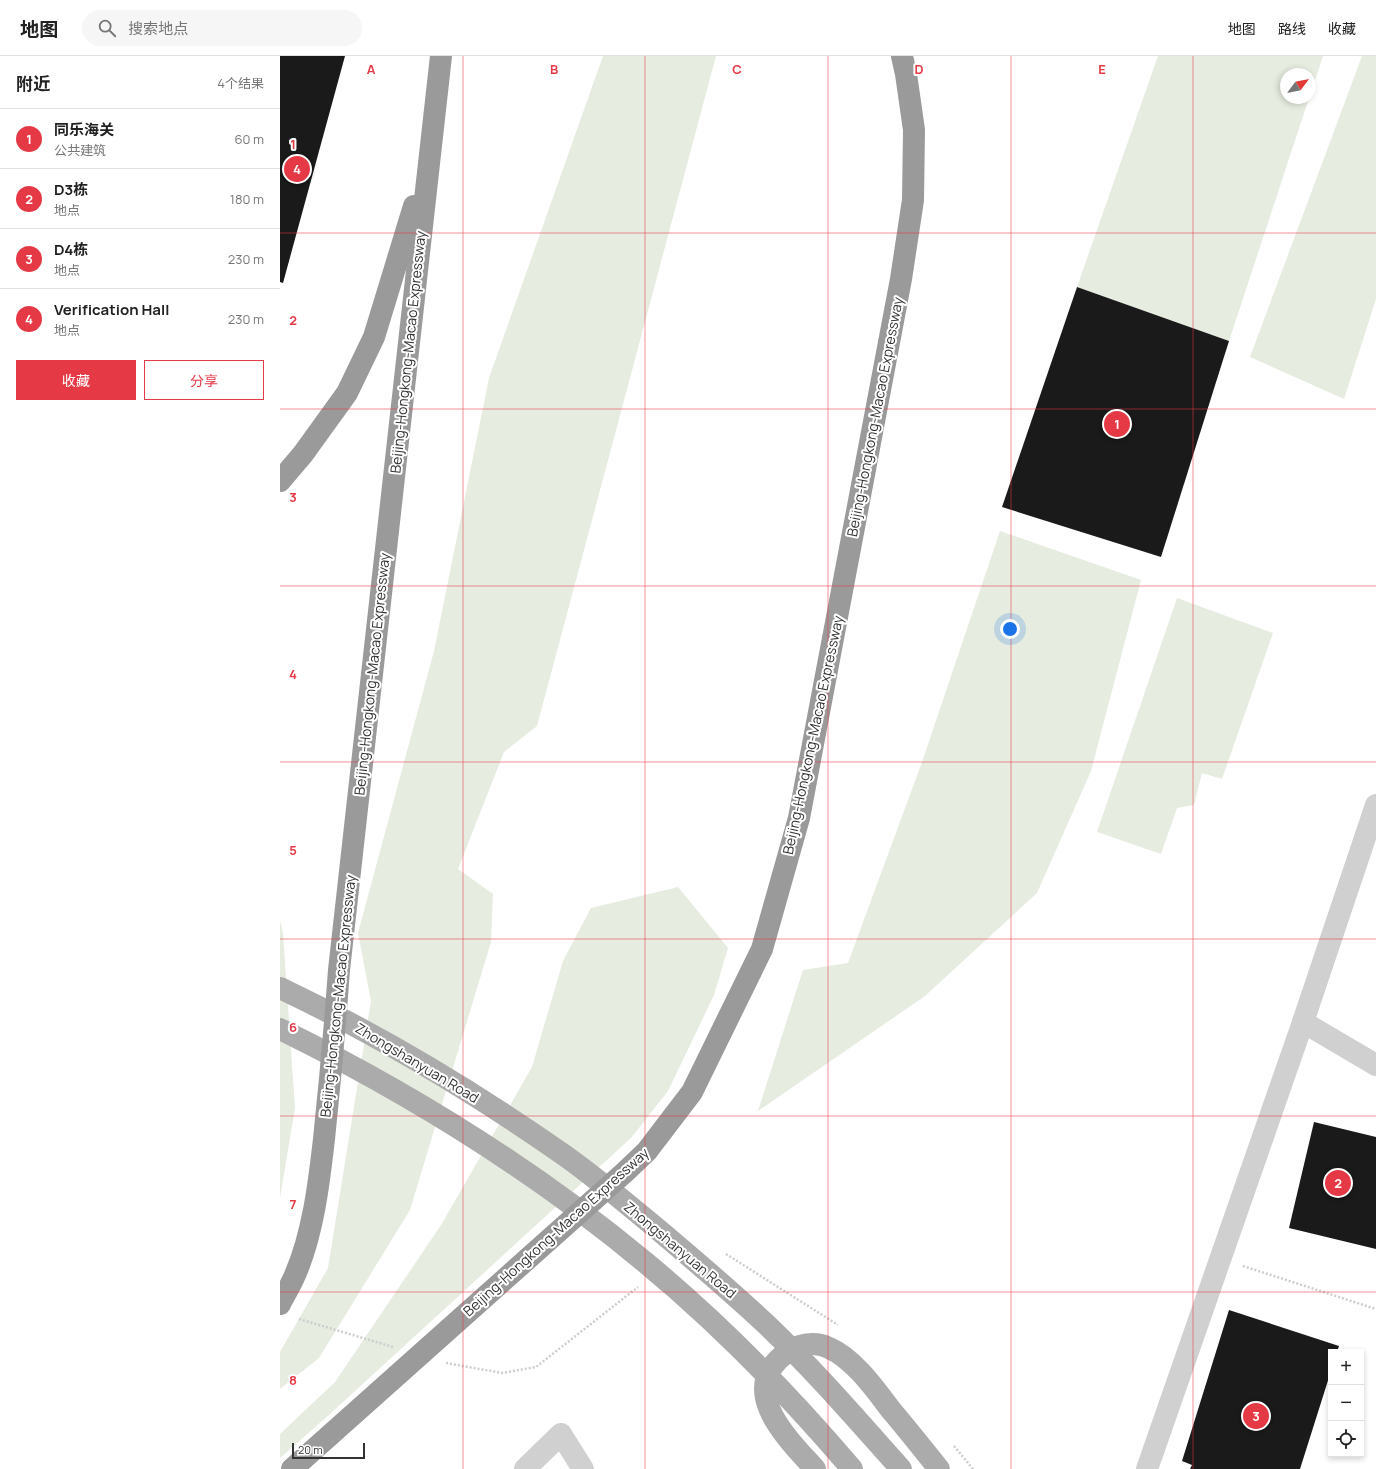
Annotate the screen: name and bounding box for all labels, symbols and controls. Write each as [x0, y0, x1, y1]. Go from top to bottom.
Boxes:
search box [82, 10, 362, 46]
text: 地图 [20, 16, 58, 42]
icon: search [96, 17, 118, 39]
text: 搜索地点 [128, 18, 188, 39]
text: 地图 [1228, 19, 1256, 38]
text: 路线 [1278, 19, 1306, 38]
text: 收藏 [1328, 19, 1356, 38]
text: A [367, 60, 376, 78]
text: B [550, 60, 558, 78]
text: C [732, 60, 742, 78]
text: D [914, 60, 924, 78]
text: E [1098, 60, 1106, 78]
north arrow [1280, 68, 1316, 104]
text: 附近 [16, 72, 50, 95]
text: 4个结果 [217, 74, 264, 92]
text: 同乐海关 [54, 119, 114, 140]
text: 1 [26, 130, 32, 148]
text: 60 m [234, 130, 264, 148]
text: 1 [290, 135, 296, 153]
text: 公共建筑 [54, 141, 106, 159]
pin: 4 [284, 154, 310, 184]
text: D3栋 [54, 179, 88, 200]
text: 2 [25, 190, 33, 208]
text: 180 m [230, 190, 264, 208]
text: 地点 [54, 201, 80, 219]
street label: Beijing-Hongkong-Macao Expressway [385, 229, 430, 474]
text: D4栋 [54, 239, 88, 260]
text: 3 [25, 250, 33, 268]
text: 230 m [228, 250, 264, 268]
text: 地点 [54, 261, 80, 279]
street label: Beijing-Hongkong-Macao Expressway [842, 295, 907, 538]
text: Verification Hall [54, 299, 169, 320]
text: 4 [25, 310, 33, 328]
text: 230 m [228, 310, 264, 328]
text: 2 [289, 311, 297, 329]
text: 地点 [54, 321, 80, 339]
button: 收藏 [16, 360, 136, 400]
button: 分享 [144, 360, 264, 400]
pin: 1 [1104, 409, 1130, 439]
text: 3 [289, 488, 297, 506]
street label: Beijing-Hongkong-Macao Expressway [349, 551, 394, 796]
street label: Beijing-Hongkong-Macao Expressway [778, 613, 847, 856]
your location [1000, 619, 1020, 639]
text: 4 [289, 665, 297, 683]
text: 5 [289, 841, 297, 859]
street label: Beijing-Hongkong-Macao Expressway [315, 873, 360, 1118]
text: 6 [289, 1018, 297, 1036]
street label: Zhongshanyuan Road [352, 1018, 483, 1107]
street label: Beijing-Hongkong-Macao Expressway [459, 1143, 653, 1320]
pin: 2 [1325, 1168, 1351, 1198]
text: 7 [290, 1195, 297, 1213]
street label: Zhongshanyuan Road [620, 1197, 740, 1302]
map controls [1328, 1349, 1364, 1457]
button: + [1328, 1349, 1364, 1385]
text: 8 [289, 1371, 297, 1389]
button: − [1328, 1385, 1364, 1421]
pin: 3 [1243, 1401, 1269, 1431]
button: locate [1328, 1421, 1364, 1457]
scale bar [292, 1441, 365, 1460]
text: 20 m [298, 1442, 323, 1457]

